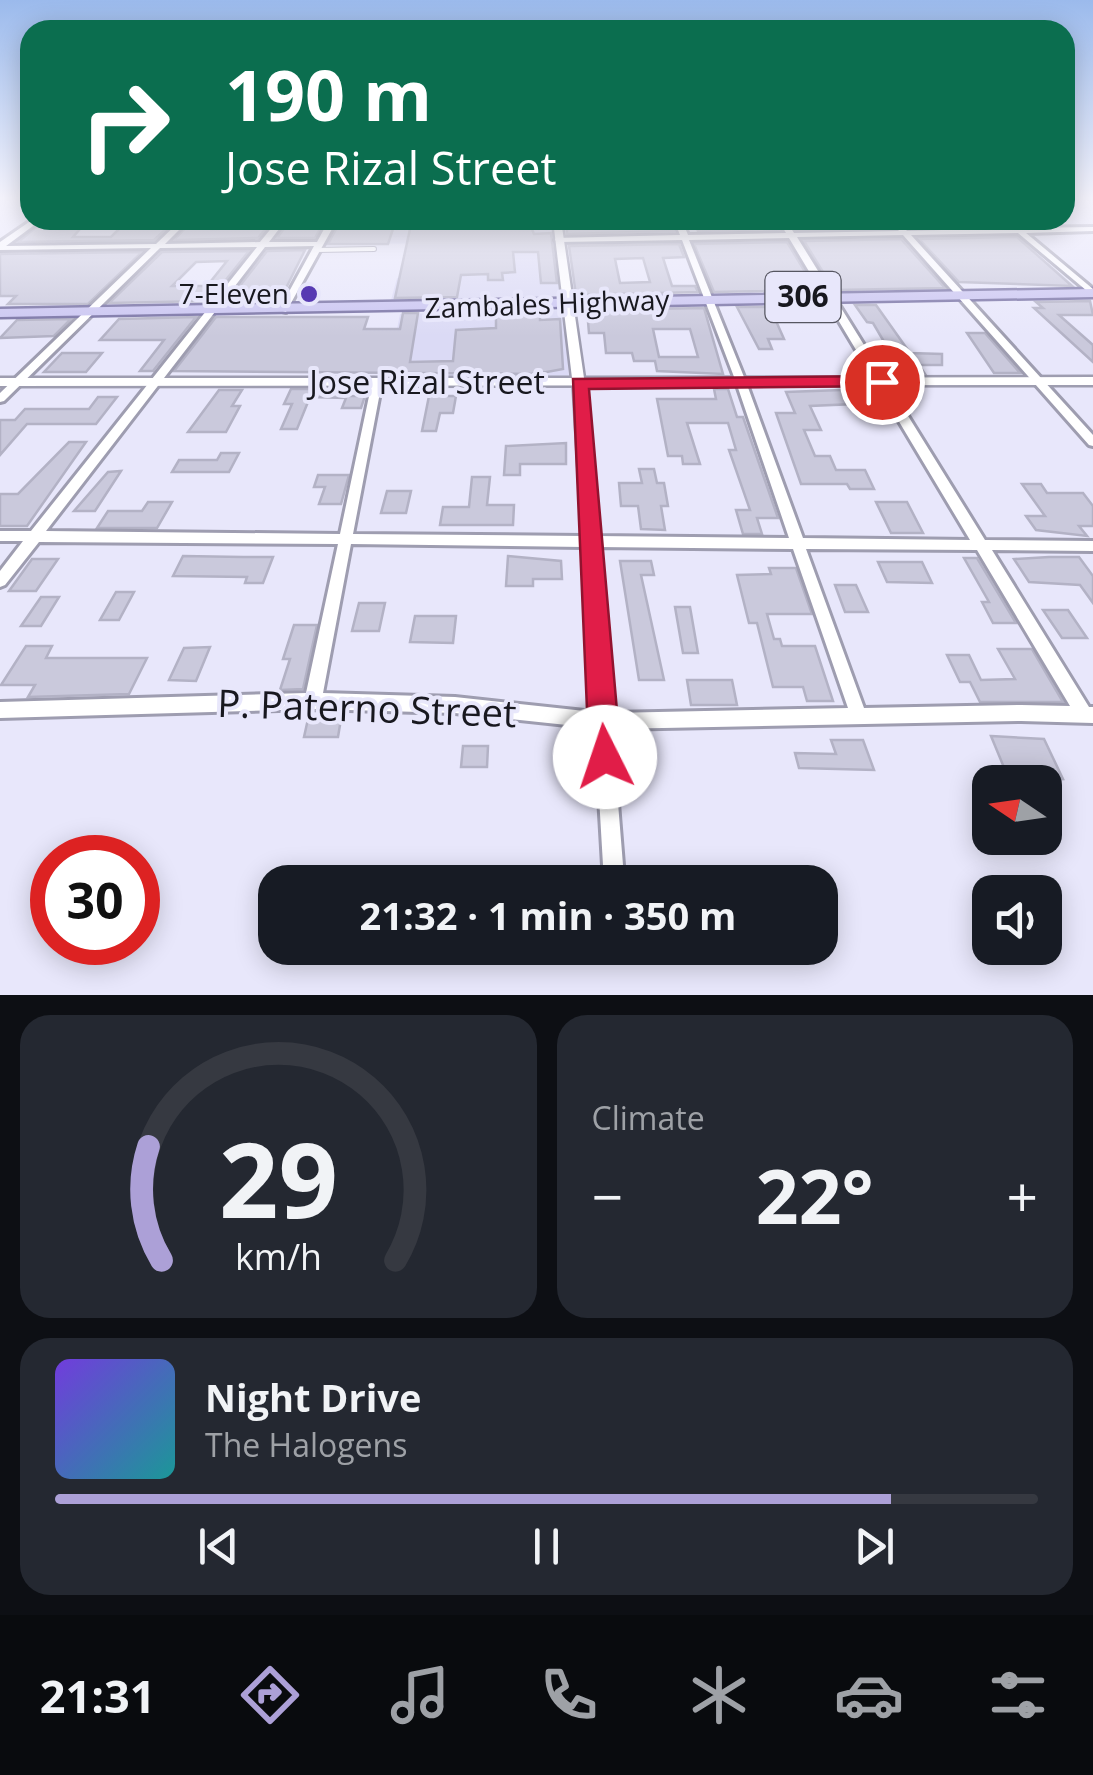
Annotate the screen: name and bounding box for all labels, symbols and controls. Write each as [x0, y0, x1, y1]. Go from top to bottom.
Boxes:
text: 190 m [225, 46, 432, 142]
icon: right [60, 60, 190, 190]
text: Jose Rizal Street [225, 137, 557, 198]
road number: 306 [766, 272, 840, 322]
place label: 7-Eleven [179, 274, 289, 312]
street label: Zambales Highway [424, 280, 671, 326]
marker: 7-Eleven [298, 283, 320, 305]
pin [840, 340, 925, 425]
icon: arrive [855, 355, 910, 410]
street label: Jose Rizal Street [306, 360, 545, 403]
street label: P. Paterno Street [217, 676, 518, 738]
position arrow [553, 705, 657, 809]
north arrow [972, 765, 1062, 855]
map controls [972, 765, 1062, 965]
speed limit sign: 30 [30, 835, 160, 965]
button: sound [972, 875, 1062, 965]
text: 21:32 · 1 min · 350 m [360, 889, 736, 941]
text: Climate [592, 1096, 705, 1139]
text: 29 [219, 1107, 338, 1248]
text: 22° [756, 1144, 874, 1246]
text: − [592, 1158, 623, 1233]
text: + [1007, 1158, 1038, 1233]
text: km/h [235, 1232, 322, 1280]
text: Night Drive [205, 1371, 421, 1423]
text: The Halogens [205, 1423, 407, 1466]
icon: previous [191, 1519, 246, 1574]
icon: pause [519, 1519, 574, 1574]
icon: next [847, 1519, 902, 1574]
icon: directions [235, 1660, 305, 1730]
icon: music [385, 1660, 455, 1730]
icon: phone [534, 1660, 604, 1730]
icon: climate [684, 1660, 754, 1730]
icon: car [834, 1660, 904, 1730]
icon: filters [983, 1660, 1053, 1730]
text: 21:31 [40, 1665, 156, 1726]

